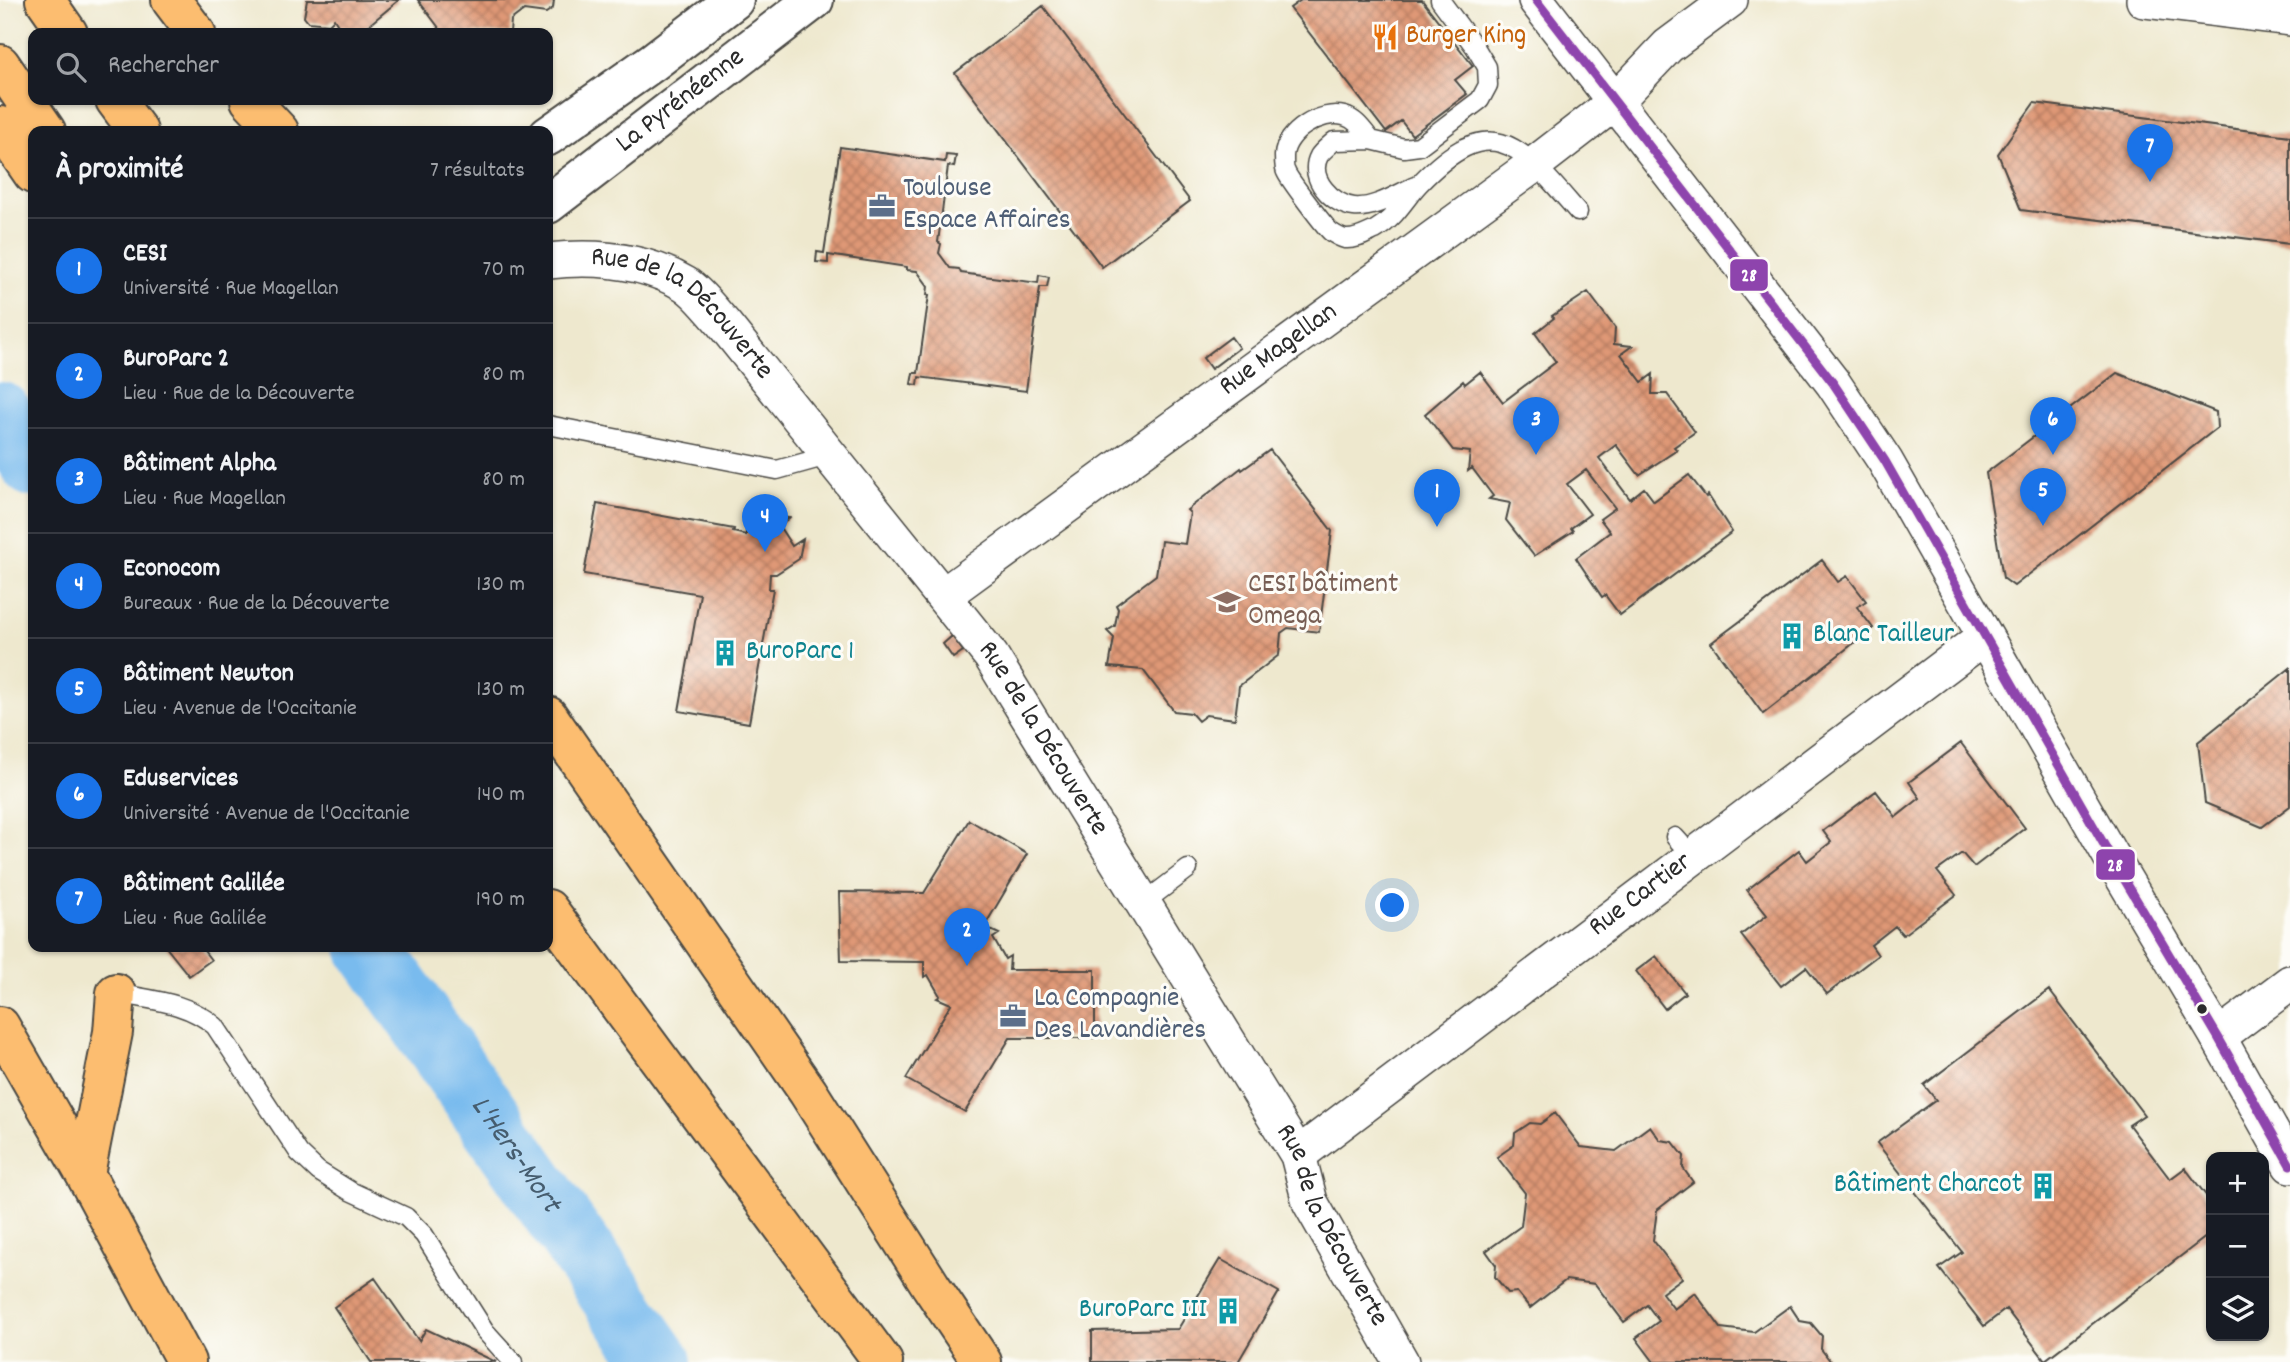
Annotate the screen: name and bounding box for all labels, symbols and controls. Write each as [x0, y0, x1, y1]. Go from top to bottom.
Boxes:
place label: Burger King [1406, 17, 1526, 57]
restaurant icon: Burger King [1370, 22, 1400, 52]
search box [28, 28, 553, 105]
street label: La Pyrénéenne [608, 39, 754, 164]
icon: search [52, 48, 90, 86]
text: Rechercher [108, 48, 219, 85]
pin: 7 [2127, 124, 2173, 182]
text: À proximité [56, 150, 183, 193]
text: 7 résultats [430, 155, 525, 188]
place label: Toulouse Espace Affaires [903, 170, 1071, 242]
office icon: Toulouse Espace Affaires [867, 191, 897, 221]
text: CESI [123, 236, 167, 273]
street label: Rue de la Découverte [590, 239, 782, 389]
text: 1 [76, 254, 82, 287]
text: 70 m [483, 254, 525, 287]
line badge: 28 [1729, 258, 1769, 292]
text: 28 [1741, 264, 1757, 291]
text: Université · Rue Magellan [123, 273, 339, 306]
street label: Rue Magellan [1212, 294, 1347, 407]
text: BuroParc 2 [123, 341, 229, 378]
text: 2 [74, 359, 84, 392]
text: 80 m [482, 359, 525, 392]
text: Lieu · Rue de la Découverte [123, 378, 355, 411]
pin: 3 [1513, 397, 1559, 455]
pin: 6 [2030, 397, 2076, 455]
text: Bâtiment Alpha [123, 446, 276, 483]
text: 3 [74, 464, 84, 497]
text: 80 m [482, 464, 525, 497]
pin: 5 [2020, 468, 2066, 526]
pin: 1 [1414, 469, 1460, 527]
text: Lieu · Rue Magellan [123, 483, 286, 516]
pin: 4 [742, 494, 788, 552]
text: Econocom [123, 551, 220, 588]
place label: CESI bâtiment Omega [1248, 566, 1398, 638]
text: 4 [74, 569, 84, 602]
text: 130 m [476, 569, 525, 602]
school or university icon: CESI bâtiment Omega [1212, 587, 1242, 617]
text: Bureaux · Rue de la Découverte [123, 588, 390, 621]
place label: Blanc Tailleur [1813, 616, 1955, 656]
building icon: Blanc Tailleur [1777, 621, 1807, 651]
place label: BuroParc 1 [746, 633, 854, 673]
street label: Rue de la Découverte [967, 633, 1117, 844]
building icon: BuroParc 1 [710, 638, 740, 668]
text: Bâtiment Newton [123, 656, 294, 693]
text: 5 [74, 674, 84, 707]
text: 130 m [476, 674, 525, 707]
text: Lieu · Avenue de l'Occitanie [123, 693, 357, 726]
text: Eduservices [123, 761, 239, 798]
text: 6 [73, 779, 85, 812]
text: 140 m [477, 779, 525, 812]
text: Université · Avenue de l'Occitanie [123, 798, 410, 831]
street label: Rue Cartier [1581, 843, 1702, 948]
line badge: 28 [2095, 848, 2136, 881]
text: 28 [2107, 854, 2123, 881]
text: Bâtiment Galilée [123, 866, 285, 903]
text: 7 [75, 884, 83, 917]
text: 190 m [476, 884, 525, 917]
your location [1375, 888, 1409, 922]
text: Lieu · Rue Galilée [123, 903, 267, 936]
pin: 2 [944, 908, 990, 966]
place label: La Compagnie Des Lavandières [1034, 980, 1206, 1052]
office icon: La Compagnie Des Lavandières [998, 1001, 1028, 1031]
unlabelled marker [2195, 1002, 2209, 1016]
water label: L'Hers-Mort [458, 1088, 572, 1225]
street label: Rue de la Découverte [1264, 1117, 1397, 1335]
map controls [2206, 1152, 2269, 1341]
button: + [2206, 1152, 2269, 1215]
place label: Bâtiment Charcot [1834, 1166, 2022, 1206]
building icon: Bâtiment Charcot [2028, 1171, 2058, 1201]
button: − [2206, 1215, 2269, 1278]
button: layers [2206, 1278, 2269, 1341]
place label: BuroParc III [1079, 1291, 1207, 1331]
building icon: BuroParc III [1213, 1296, 1243, 1326]

